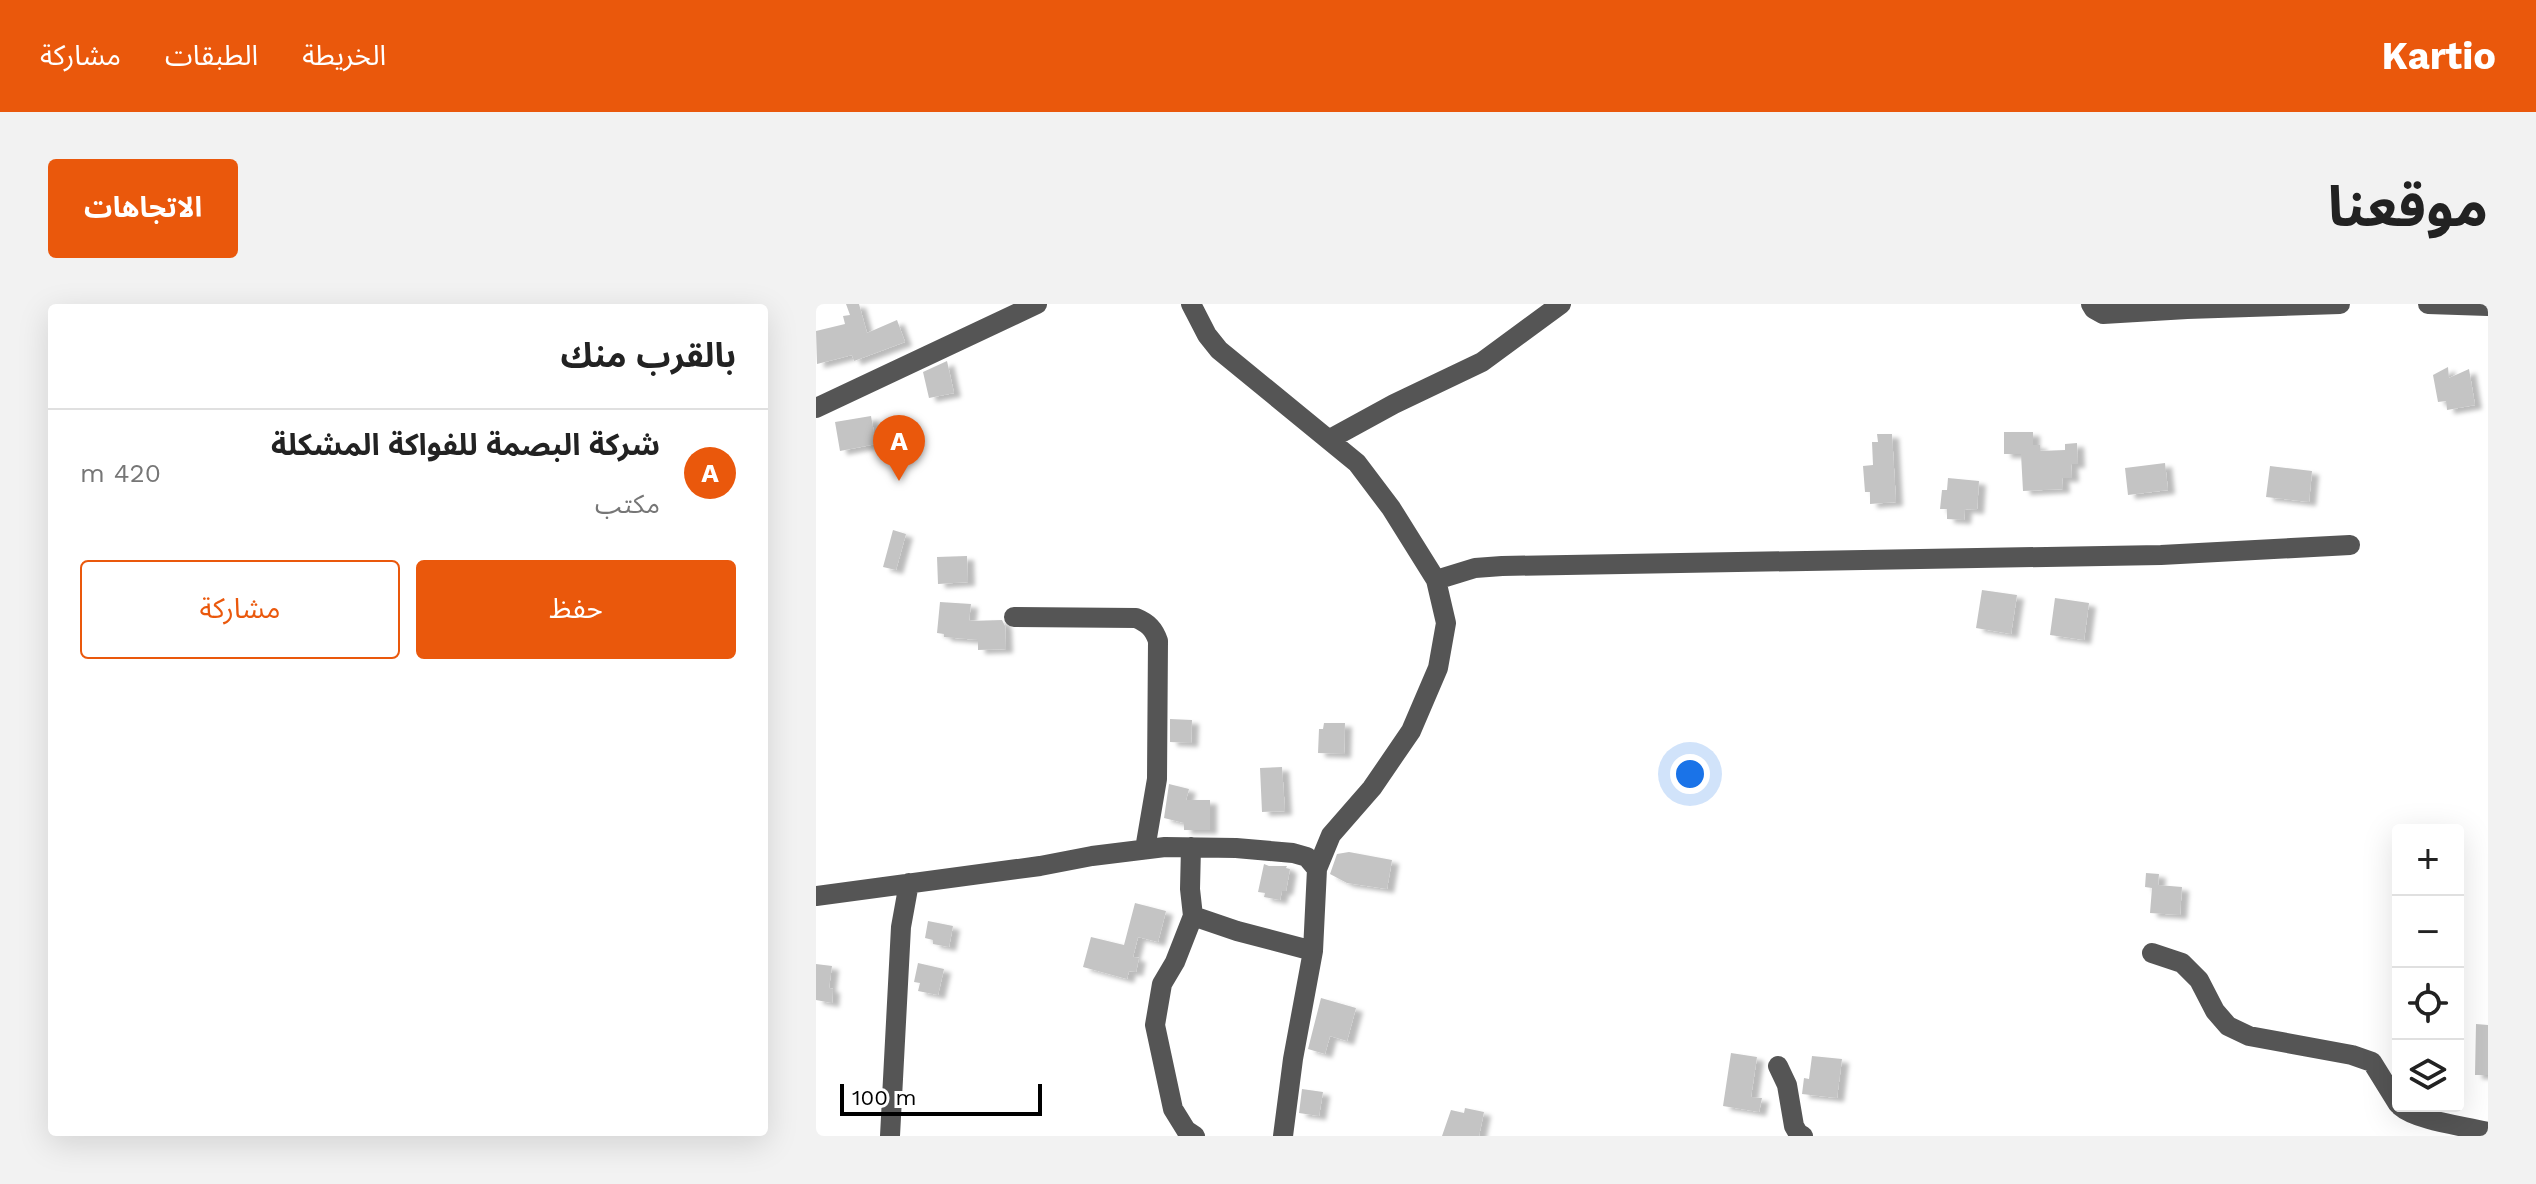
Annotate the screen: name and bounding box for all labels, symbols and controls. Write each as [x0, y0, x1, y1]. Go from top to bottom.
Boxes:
text: Kartio [2382, 34, 2496, 78]
text: مشاركة [40, 39, 121, 72]
text: الطبقات [165, 39, 258, 72]
text: الخريطة [302, 39, 386, 72]
button: الاتجاهات [48, 159, 238, 258]
text: موقعنا [2328, 174, 2488, 240]
text: بالقرب منك [561, 335, 736, 375]
pin: A [873, 415, 925, 481]
text: شركة البصمة للفواكة المشكلة [271, 427, 660, 462]
text: 420 m [80, 458, 161, 488]
text: A [701, 458, 719, 488]
text: مكتب [595, 489, 660, 519]
button: مشاركة [80, 560, 400, 659]
button: حفظ [416, 560, 736, 659]
your location [1670, 754, 1710, 794]
map controls [2392, 824, 2464, 1112]
button: + [2392, 824, 2464, 896]
button: − [2392, 896, 2464, 968]
button: locate [2392, 968, 2464, 1040]
button: layers [2392, 1040, 2464, 1112]
scale bar [840, 1080, 1042, 1116]
text: 100 m [852, 1085, 916, 1110]

